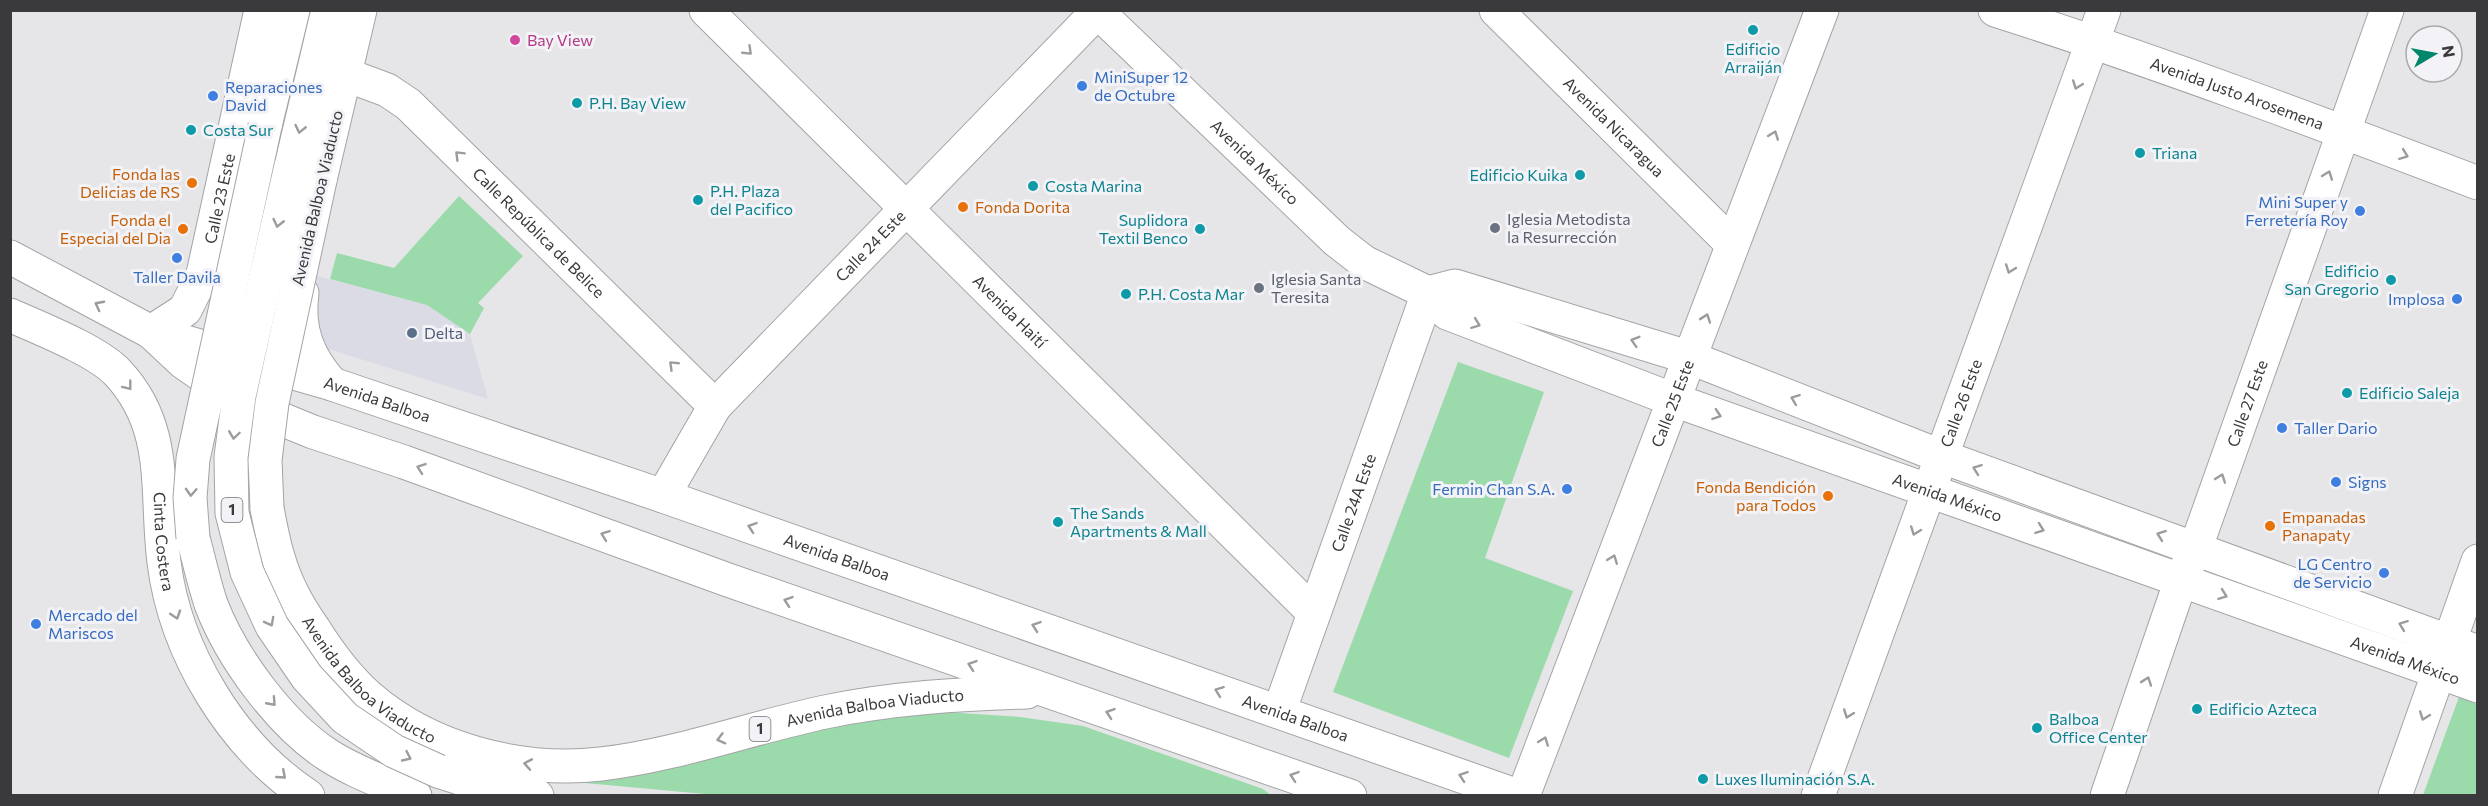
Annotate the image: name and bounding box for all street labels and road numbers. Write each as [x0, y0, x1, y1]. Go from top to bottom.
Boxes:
street label: Avenida Justo Arosemena [2148, 53, 2327, 133]
street label: Avenida Nicaragua [1560, 73, 1668, 180]
street label: Avenida Balboa Viaducto [287, 108, 346, 287]
street label: Avenida México [1207, 115, 1303, 208]
street label: Calle 23 Este [200, 152, 238, 245]
street label: Calle República de Belice [469, 163, 609, 301]
street label: Calle 24 Este [831, 206, 909, 285]
street label: Avenida Haití [969, 270, 1052, 352]
street label: Calle 26 Este [1936, 356, 1985, 450]
street label: Calle 25 Este [1647, 357, 1697, 450]
street label: Calle 27 Este [2222, 357, 2271, 449]
street label: Avenida Balboa [322, 372, 433, 426]
street label: Calle 24A Este [1327, 451, 1379, 554]
street label: Avenida México [1890, 469, 2005, 525]
street label: Cinta Costera [151, 492, 179, 593]
road number: 1 [222, 498, 242, 522]
street label: Avenida Balboa [781, 529, 893, 584]
street label: Avenida Balboa Viaducto [299, 612, 439, 746]
street label: Avenida México [2348, 631, 2463, 688]
street label: Avenida Balboa Viaducto [784, 685, 964, 730]
street label: Avenida Balboa [1240, 690, 1351, 745]
road number: 1 [750, 717, 771, 741]

